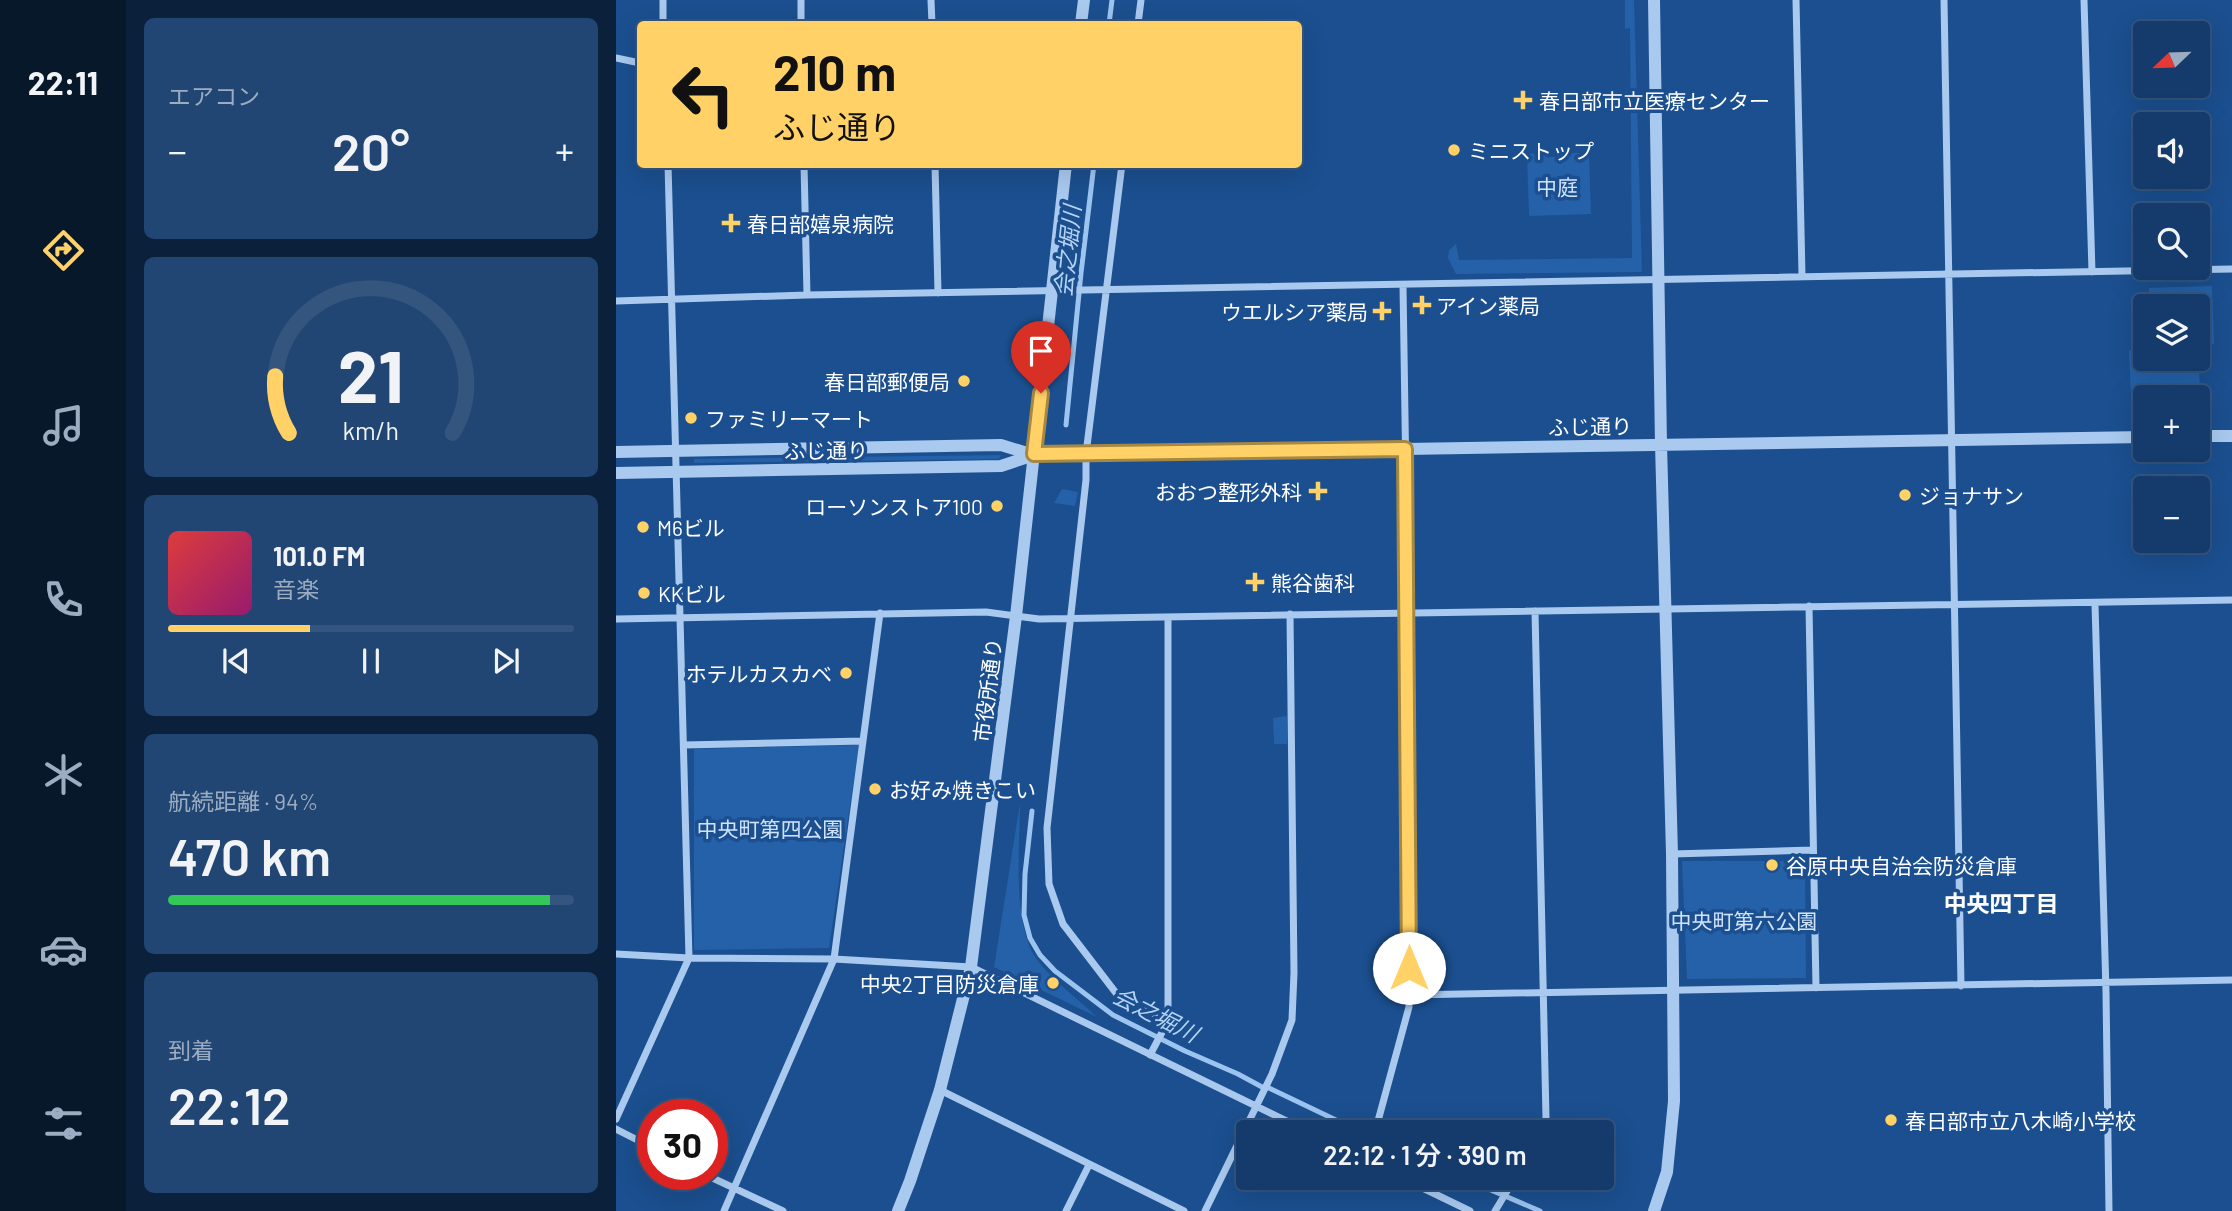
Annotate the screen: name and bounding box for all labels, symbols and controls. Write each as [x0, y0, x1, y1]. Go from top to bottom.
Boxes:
north arrow [2133, 21, 2210, 98]
map controls [2133, 21, 2210, 553]
text: 210 m [773, 42, 896, 101]
icon: left [658, 49, 749, 140]
text: 22:11 [28, 63, 98, 101]
text: エアコン [168, 82, 260, 110]
place label: 春日部市立医療センター [1539, 88, 1770, 113]
marker: 春日部市立医療センター [1513, 90, 1533, 110]
text: ふじ通り [773, 107, 901, 145]
button: sound [2133, 112, 2210, 189]
text: 20° [332, 119, 410, 181]
text: − [168, 127, 187, 173]
text: + [555, 127, 574, 173]
place label: ミニストップ [1468, 138, 1594, 163]
marker: ミニストップ [1446, 142, 1462, 158]
park label: 中庭 [1536, 174, 1578, 199]
water label: 会之堀川 [1048, 201, 1086, 298]
button: search [2133, 203, 2210, 280]
place label: 春日部嬉泉病院 [747, 211, 894, 236]
marker: 春日部嬉泉病院 [721, 213, 741, 233]
icon: directions [39, 226, 88, 275]
place label: アイン薬局 [1436, 293, 1540, 318]
button: layers [2133, 294, 2210, 371]
marker: アイン薬局 [1414, 297, 1430, 313]
place label: ウエルシア薬局 [1221, 299, 1368, 324]
marker: ウエルシア薬局 [1374, 303, 1390, 319]
pin [1011, 321, 1071, 393]
text: 21 [338, 330, 404, 418]
icon: arrive [1022, 332, 1060, 370]
place label: 春日部郵便局 [824, 369, 950, 394]
marker: 春日部郵便局 [956, 373, 972, 389]
button: + [2133, 385, 2210, 462]
icon: music [39, 401, 88, 450]
place label: ファミリーマート [705, 406, 873, 431]
marker: ファミリーマート [683, 410, 699, 426]
street label: ふじ通り [1548, 413, 1632, 439]
text: km/h [343, 415, 399, 445]
street label: ふじ通り [784, 437, 868, 463]
button: − [2133, 476, 2210, 553]
place label: おおつ整形外科 [1155, 479, 1302, 504]
marker: おおつ整形外科 [1308, 481, 1328, 501]
place label: ジョナサン [1919, 483, 2024, 508]
marker: ジョナサン [1897, 487, 1913, 503]
place label: ローソンストア100 [805, 494, 983, 519]
marker: ローソンストア100 [989, 498, 1005, 514]
place label: M6ビル [657, 515, 725, 540]
marker: M6ビル [635, 519, 651, 535]
text: 101.0 FM [273, 540, 365, 571]
place label: 熊谷歯科 [1271, 570, 1355, 595]
marker: 熊谷歯科 [1245, 572, 1265, 592]
icon: phone [39, 575, 88, 624]
text: 音楽 [273, 575, 319, 603]
place label: KKビル [658, 581, 726, 606]
marker: KKビル [636, 585, 652, 601]
street label: 市役所通り [968, 636, 1006, 744]
icon: previous [217, 642, 255, 680]
icon: pause [352, 642, 390, 680]
icon: next [487, 642, 525, 680]
place label: ホテルカスカベ [686, 661, 832, 686]
marker: ホテルカスカベ [838, 665, 854, 681]
icon: climate [39, 750, 88, 799]
place label: お好み焼きこい [889, 777, 1036, 802]
marker: お好み焼きこい [867, 781, 883, 797]
text: 航続距離 · 94% [168, 787, 318, 815]
park label: 中央町第四公園 [697, 816, 844, 841]
text: 470 km [168, 824, 331, 886]
place label: 谷原中央自治会防災倉庫 [1786, 853, 2017, 878]
marker: 谷原中央自治会防災倉庫 [1764, 857, 1780, 873]
district label: 中央四丁目 [1944, 889, 2059, 917]
park label: 中央町第六公園 [1671, 908, 1818, 933]
icon: car [39, 925, 88, 974]
position arrow [1372, 931, 1446, 1005]
place label: 中央2丁目防災倉庫 [860, 971, 1039, 996]
marker: 中央2丁目防災倉庫 [1045, 975, 1061, 991]
water label: 会之堀川 [1109, 981, 1206, 1049]
text: 到着 [168, 1036, 214, 1064]
text: 22:12 [168, 1073, 291, 1135]
icon: filters [39, 1099, 88, 1148]
speed limit sign: 30 [637, 1099, 728, 1190]
place label: 春日部市立八木崎小学校 [1905, 1108, 2136, 1133]
marker: 春日部市立八木崎小学校 [1883, 1112, 1899, 1128]
text: 22:12 · 1 分 · 390 m [1323, 1139, 1527, 1170]

